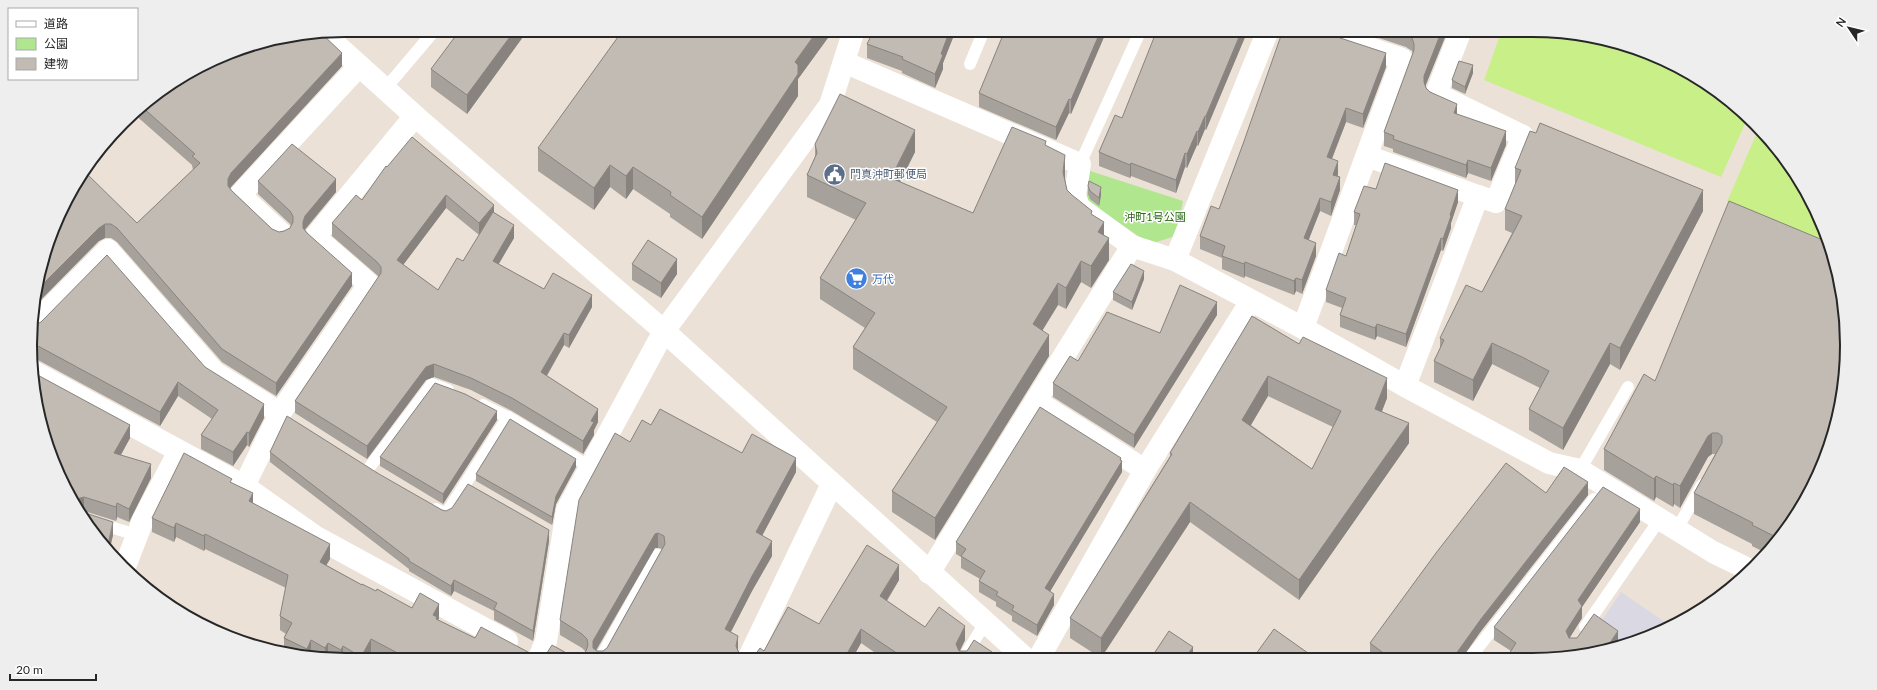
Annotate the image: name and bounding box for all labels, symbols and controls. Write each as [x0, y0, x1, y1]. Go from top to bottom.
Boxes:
legend [8, 8, 138, 80]
north arrow [1829, 8, 1869, 48]
text: N [1833, 15, 1848, 29]
text: 道路 [44, 16, 68, 31]
text: 公園 [44, 36, 68, 51]
text: 建物 [44, 56, 68, 71]
public building icon: 門真沖町郵便局 [821, 161, 847, 187]
place label: 門真沖町郵便局 [850, 167, 927, 180]
park label: 沖町1号公園 [1124, 210, 1186, 223]
supermarket icon: 万代 [844, 266, 870, 292]
place label: 万代 [872, 272, 894, 285]
scale bar [10, 656, 96, 682]
text: 20 m [16, 662, 43, 677]

